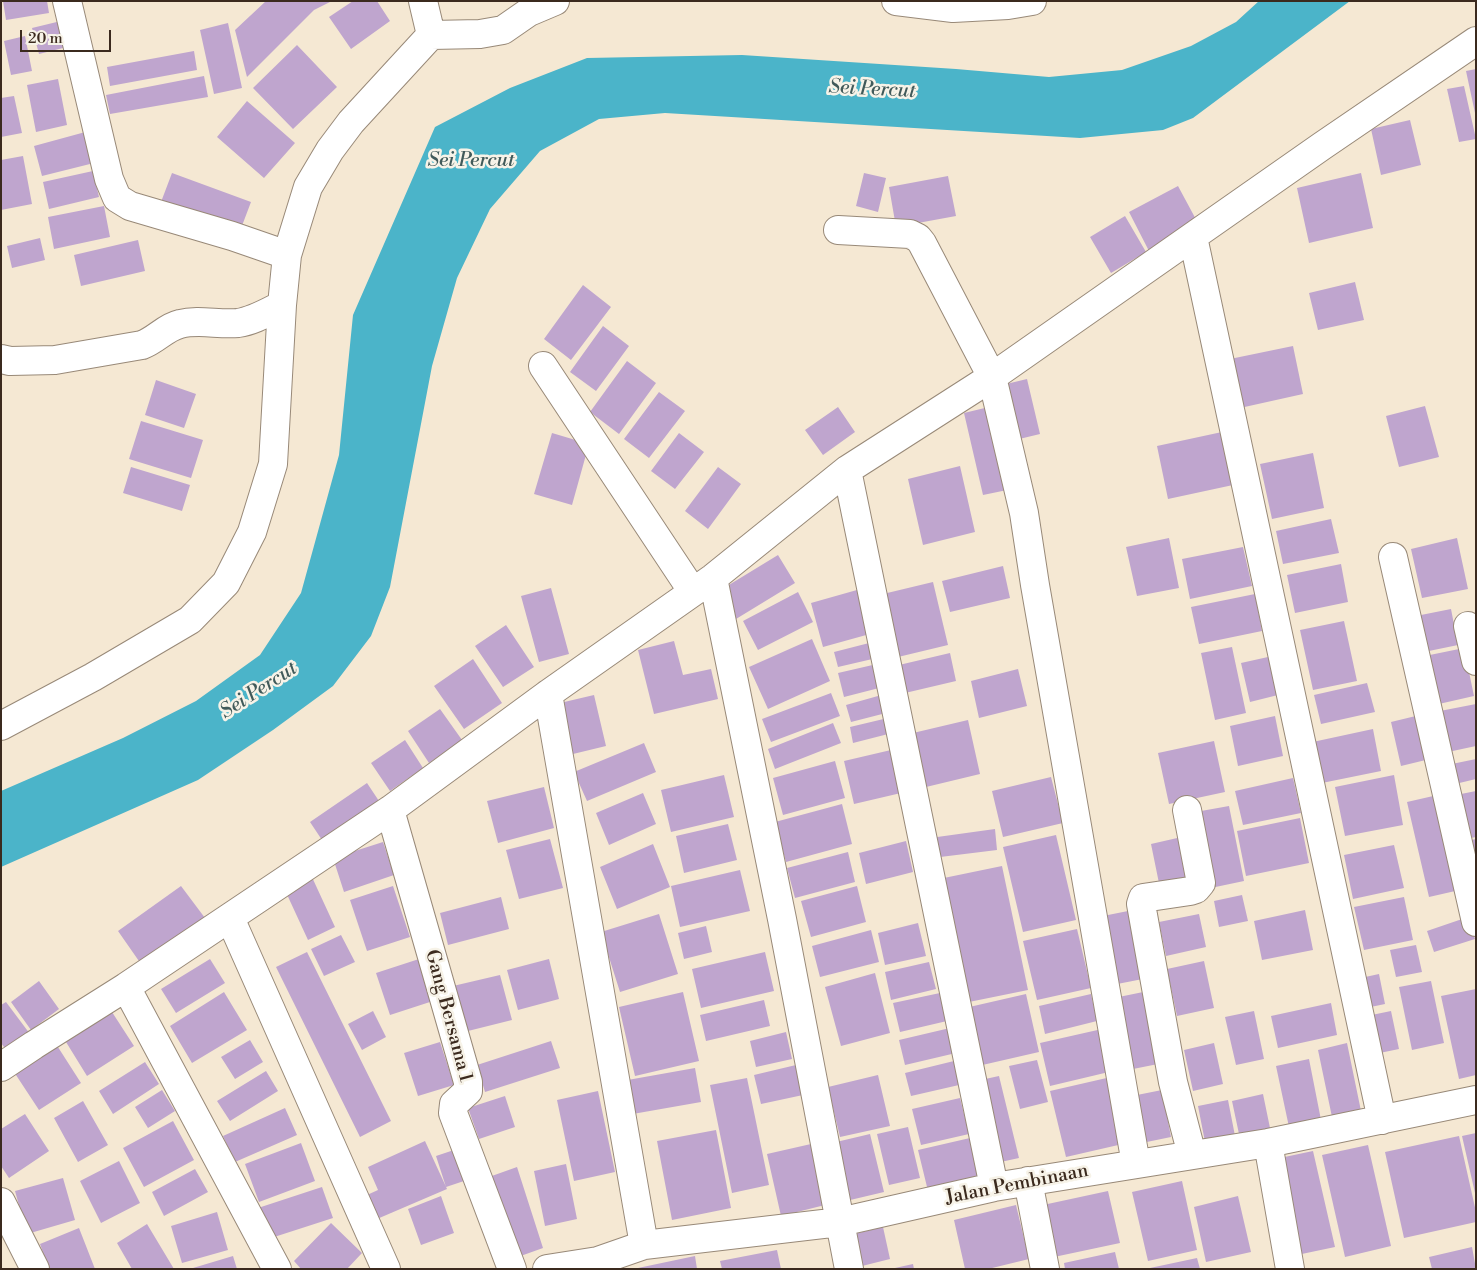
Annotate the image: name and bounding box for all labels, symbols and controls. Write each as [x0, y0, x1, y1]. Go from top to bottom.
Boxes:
scale bar [22, 20, 114, 52]
text: 20 m [28, 29, 63, 48]
water label: Sei Percut [828, 76, 916, 104]
water label: Sei Percut [427, 149, 515, 173]
water label: Sei Percut [216, 657, 302, 725]
street label: Gang Bersama 1 [419, 947, 477, 1085]
street label: Jalan Pembinaan [944, 1160, 1090, 1210]

